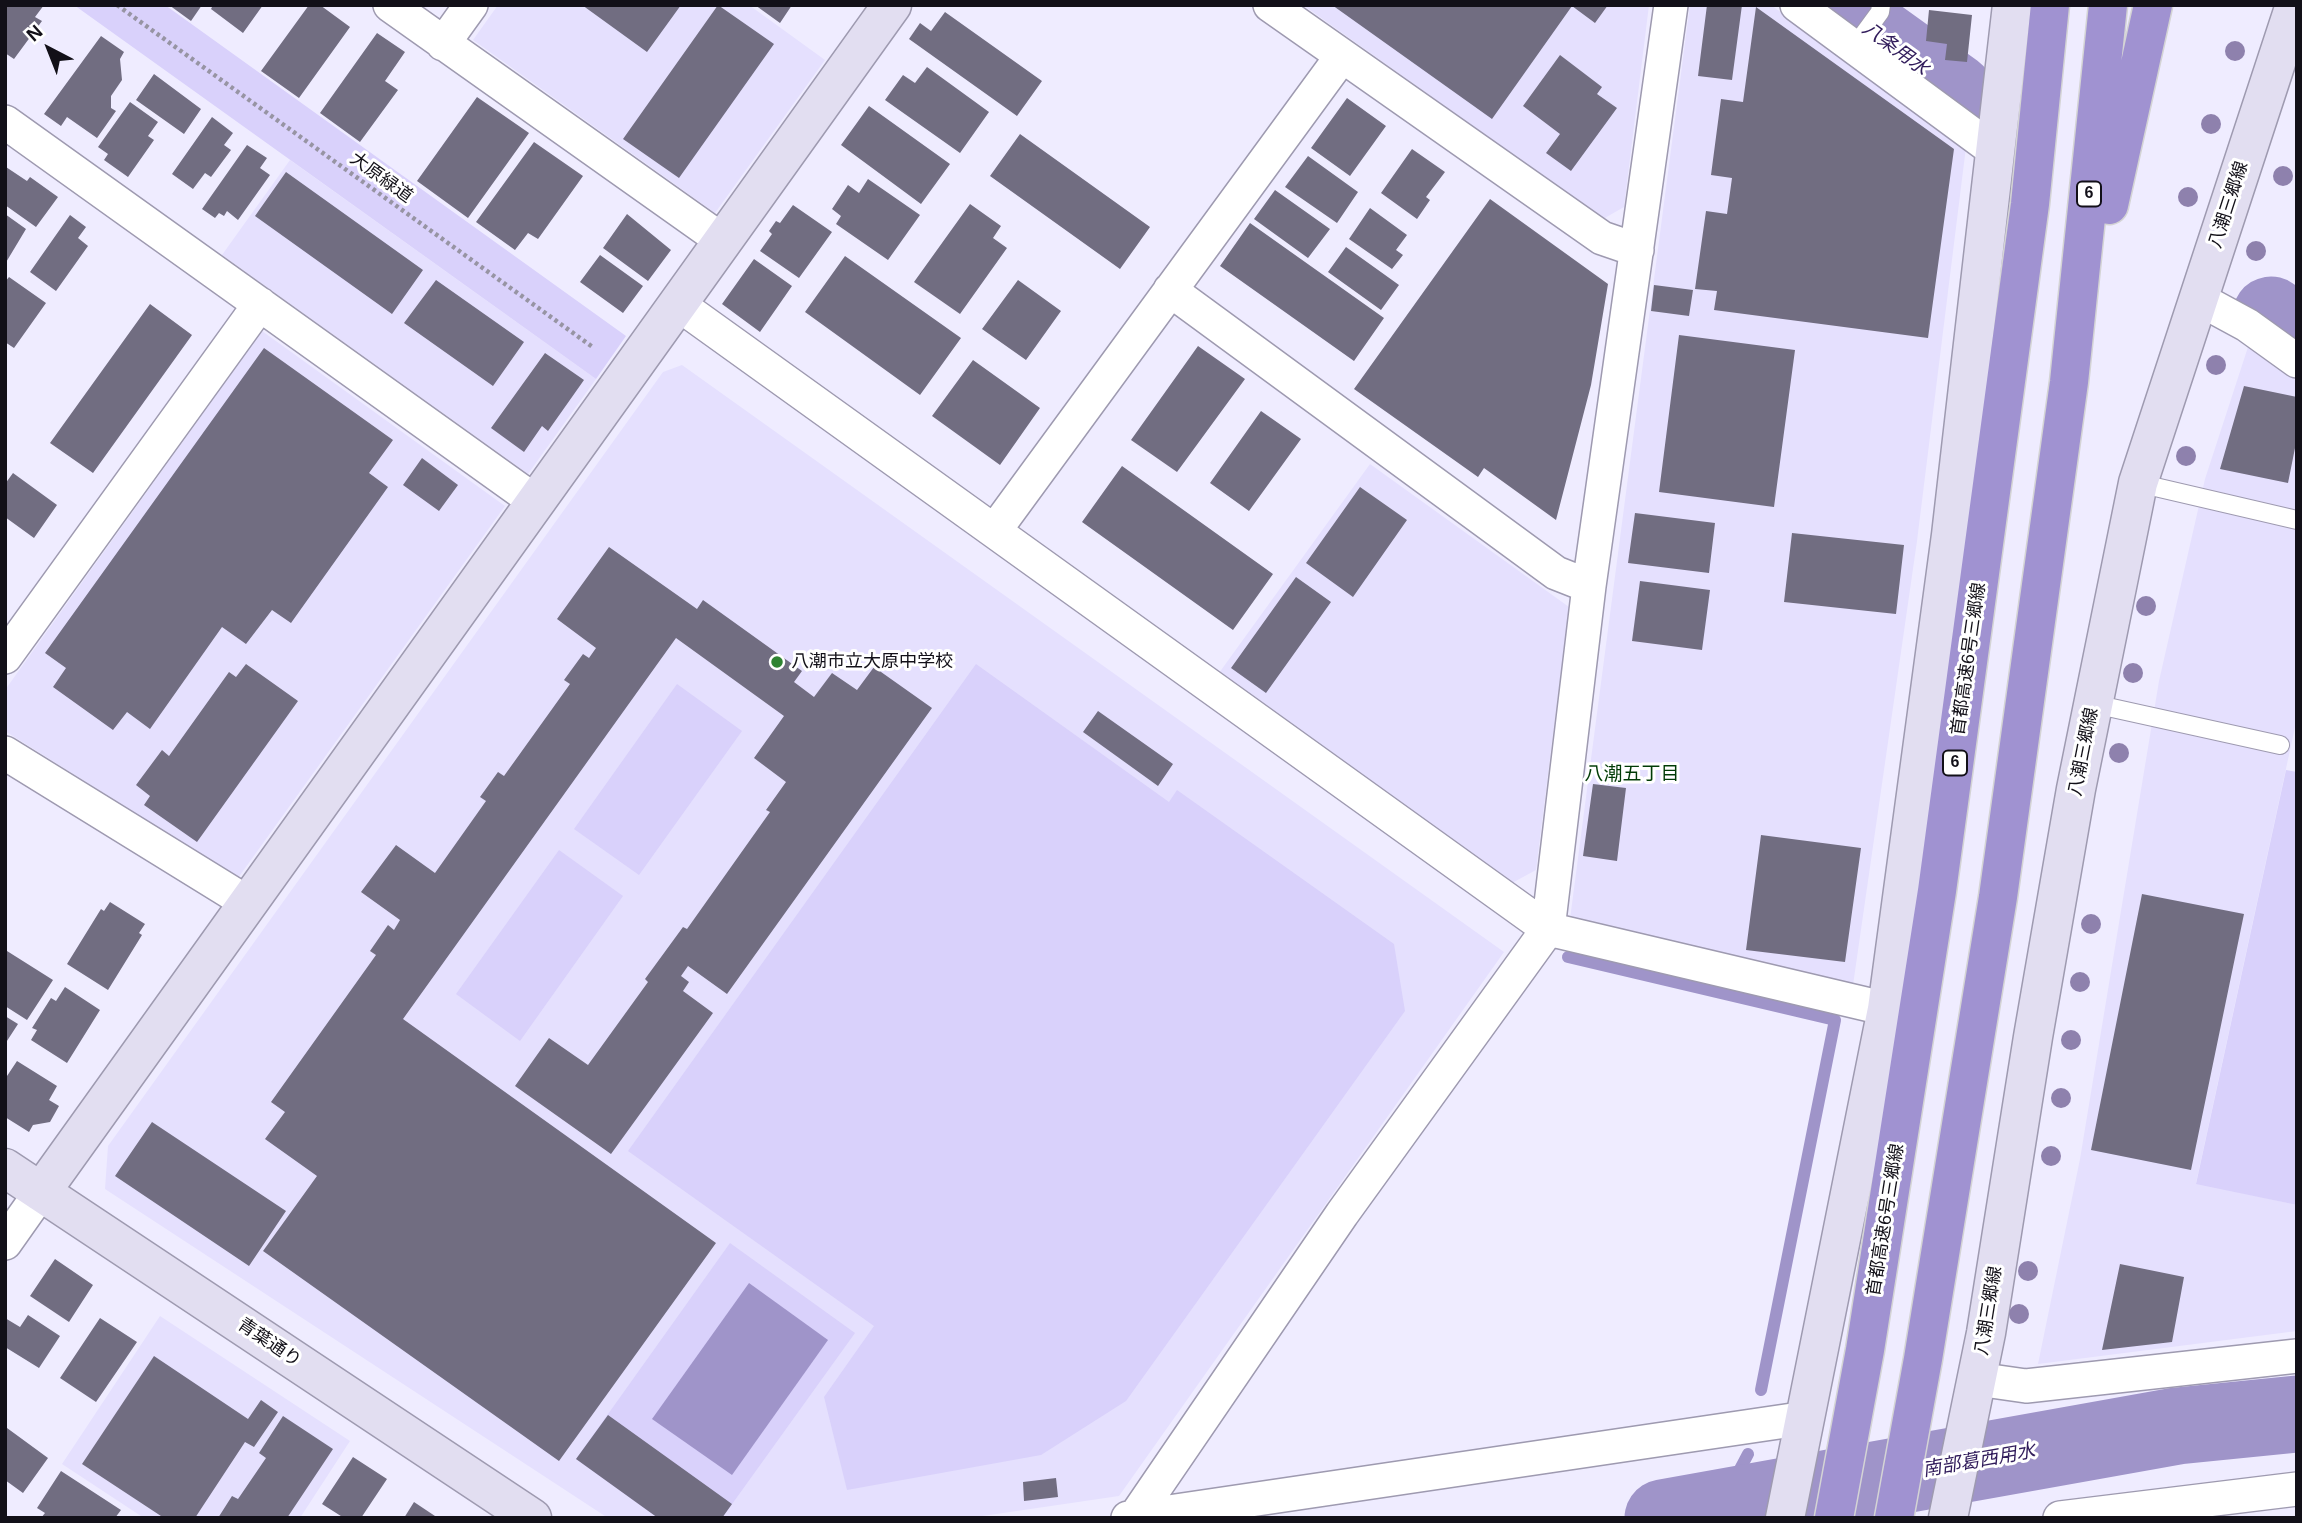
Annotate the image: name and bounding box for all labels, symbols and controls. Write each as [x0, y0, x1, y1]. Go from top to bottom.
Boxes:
north arrow [14, 14, 84, 84]
water label: 八条用水 [1858, 17, 1932, 81]
text: N [22, 21, 47, 45]
street label: 大原緑道 [346, 148, 416, 208]
street label: 八潮三郷線 [2205, 159, 2253, 251]
road number: 6 [2077, 182, 2101, 206]
street label: 首都高速6号三郷線 [1948, 581, 1990, 737]
place label: 八潮市立大原中学校 [791, 651, 953, 673]
marker: 八潮市立大原中学校 [769, 654, 785, 670]
street label: 八潮三郷線 [2065, 706, 2103, 798]
road number: 6 [1943, 750, 1967, 776]
district label: 八潮五丁目 [1585, 764, 1679, 786]
street label: 首都高速6号三郷線 [1863, 1142, 1909, 1298]
street label: 八潮三郷線 [1971, 1265, 2007, 1357]
street label: 青葉通り [233, 1314, 305, 1372]
water label: 南部葛西用水 [1921, 1440, 2037, 1482]

